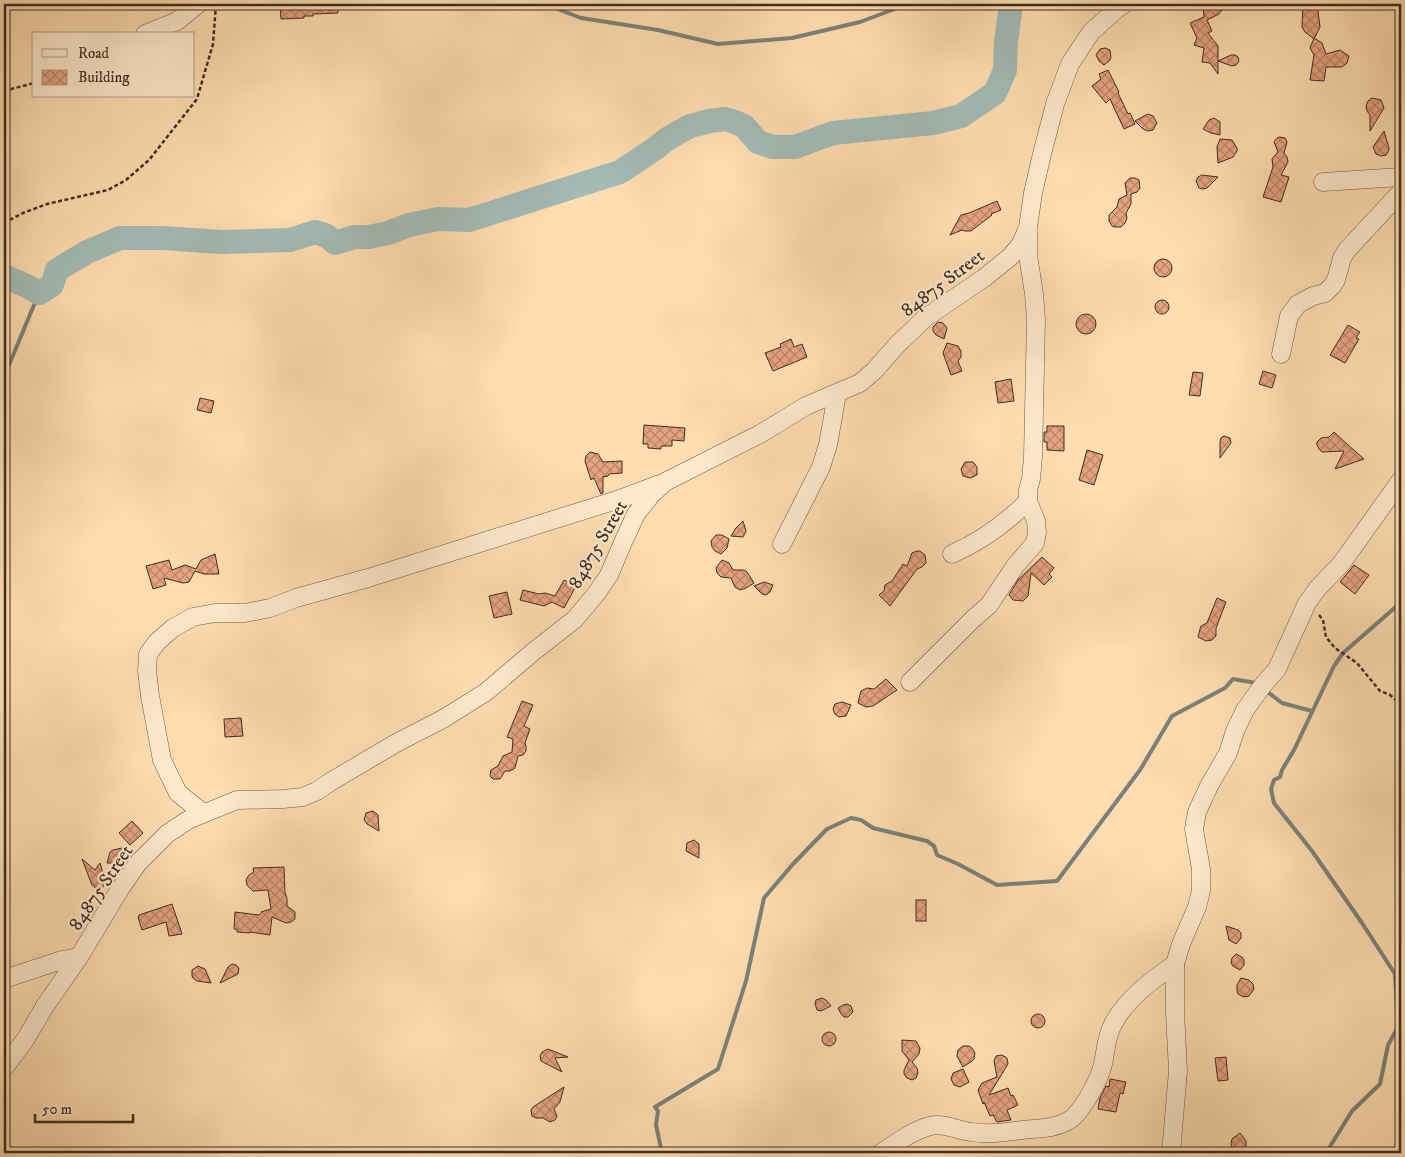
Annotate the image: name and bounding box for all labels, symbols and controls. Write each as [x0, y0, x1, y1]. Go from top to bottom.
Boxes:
legend [32, 32, 195, 98]
text: Road [78, 44, 110, 63]
text: Building [78, 68, 130, 87]
street label: 84875 Street [897, 244, 989, 322]
street label: 84875 Street [564, 496, 633, 593]
street label: 84875 Street [64, 841, 138, 935]
scale bar [35, 1092, 132, 1124]
text: 50 m [42, 1100, 72, 1119]

